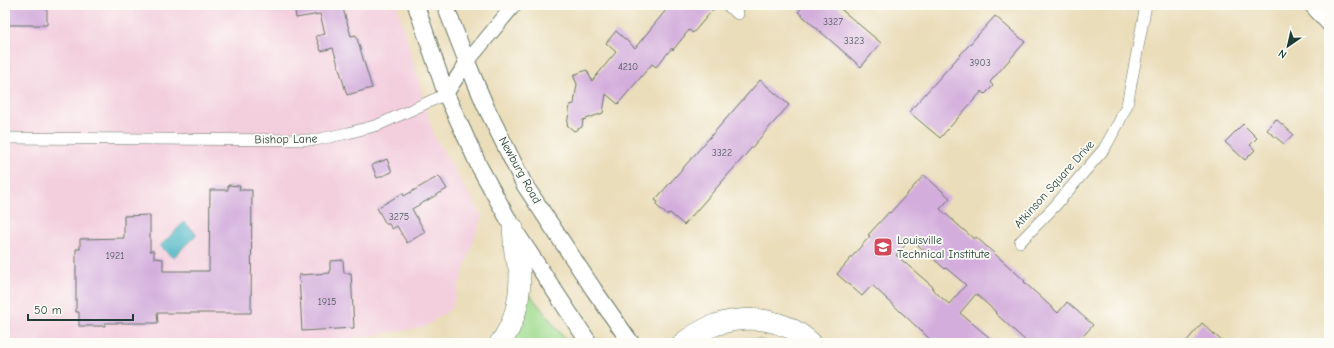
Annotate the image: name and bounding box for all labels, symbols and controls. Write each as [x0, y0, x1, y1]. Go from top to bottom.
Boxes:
house number: 3327 [823, 16, 843, 28]
north arrow [1268, 26, 1308, 66]
house number: 3323 [844, 35, 864, 47]
text: N [1276, 46, 1289, 61]
house number: 3903 [969, 57, 991, 69]
house number: 4210 [618, 61, 638, 73]
street label: Bishop Lane [254, 131, 318, 147]
street label: Newburg Road [496, 134, 544, 206]
street label: Atkinson Square Drive [1011, 137, 1097, 231]
house number: 3322 [712, 147, 732, 159]
house number: 3275 [389, 211, 409, 223]
place label: Louisville Technical Institute [897, 233, 990, 261]
school or university icon: Louisville Technical Institute [872, 236, 894, 258]
house number: 1921 [106, 250, 124, 262]
scale bar [28, 296, 133, 322]
house number: 1915 [318, 296, 336, 308]
text: 50 m [34, 303, 62, 317]

